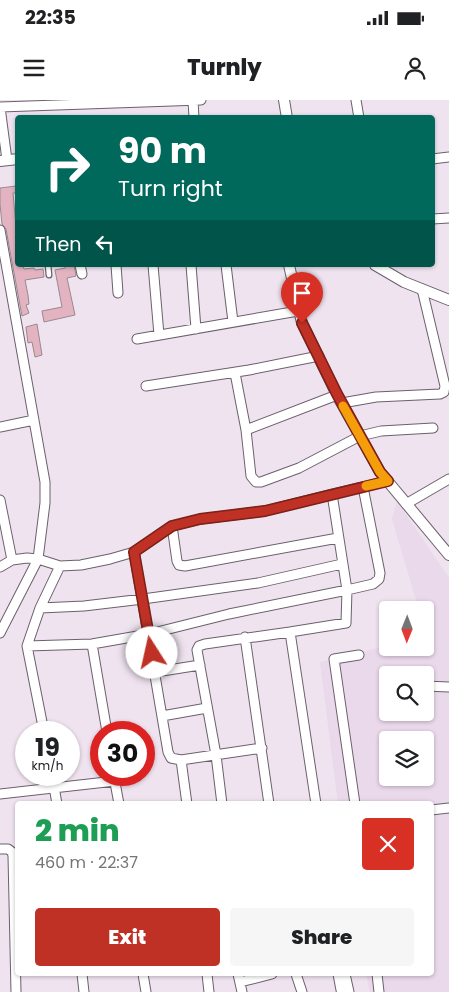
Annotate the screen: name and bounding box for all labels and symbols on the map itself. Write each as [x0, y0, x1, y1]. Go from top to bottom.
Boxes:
pin [281, 272, 323, 323]
north arrow [379, 601, 434, 656]
position arrow [125, 626, 177, 678]
speed limit sign: 30 [90, 721, 155, 786]

